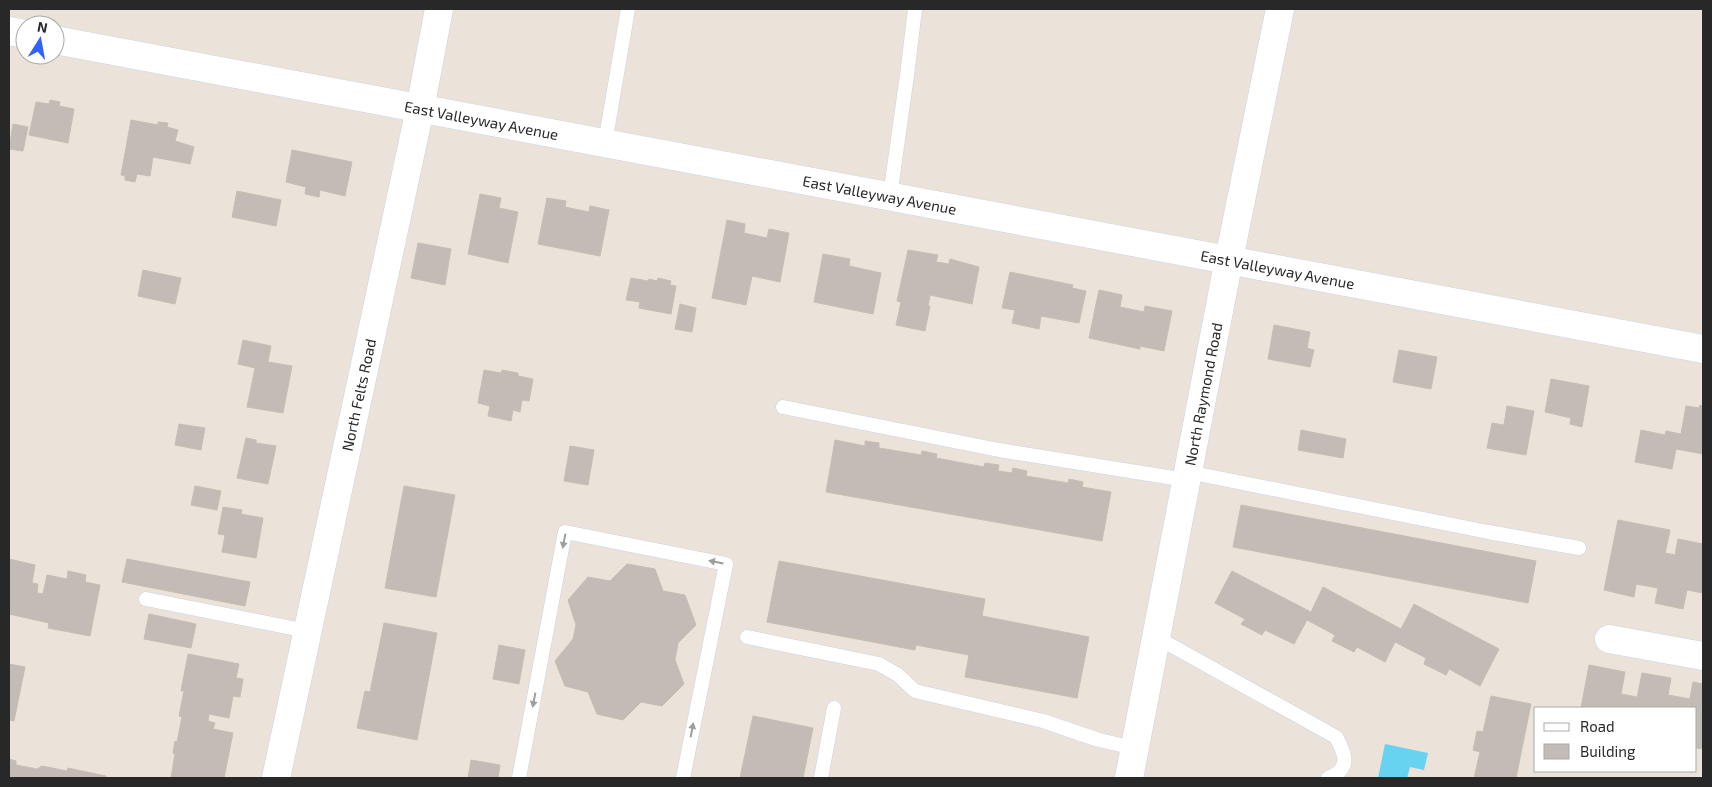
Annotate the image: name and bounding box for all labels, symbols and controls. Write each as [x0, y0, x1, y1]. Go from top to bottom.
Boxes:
north arrow [15, 15, 65, 65]
text: N [36, 17, 49, 36]
street label: East Valleyway Avenue [403, 97, 560, 143]
street label: East Valleyway Avenue [801, 171, 958, 218]
street label: East Valleyway Avenue [1199, 246, 1356, 293]
street label: North Raymond Road [1180, 321, 1226, 467]
street label: North Felts Road [338, 337, 379, 453]
one-way arrow [559, 533, 567, 549]
one-way arrow [708, 557, 724, 565]
one-way arrow [529, 693, 537, 709]
legend [1534, 707, 1697, 772]
text: Road [1580, 717, 1615, 735]
one-way arrow [689, 722, 697, 738]
text: Building [1580, 742, 1636, 760]

